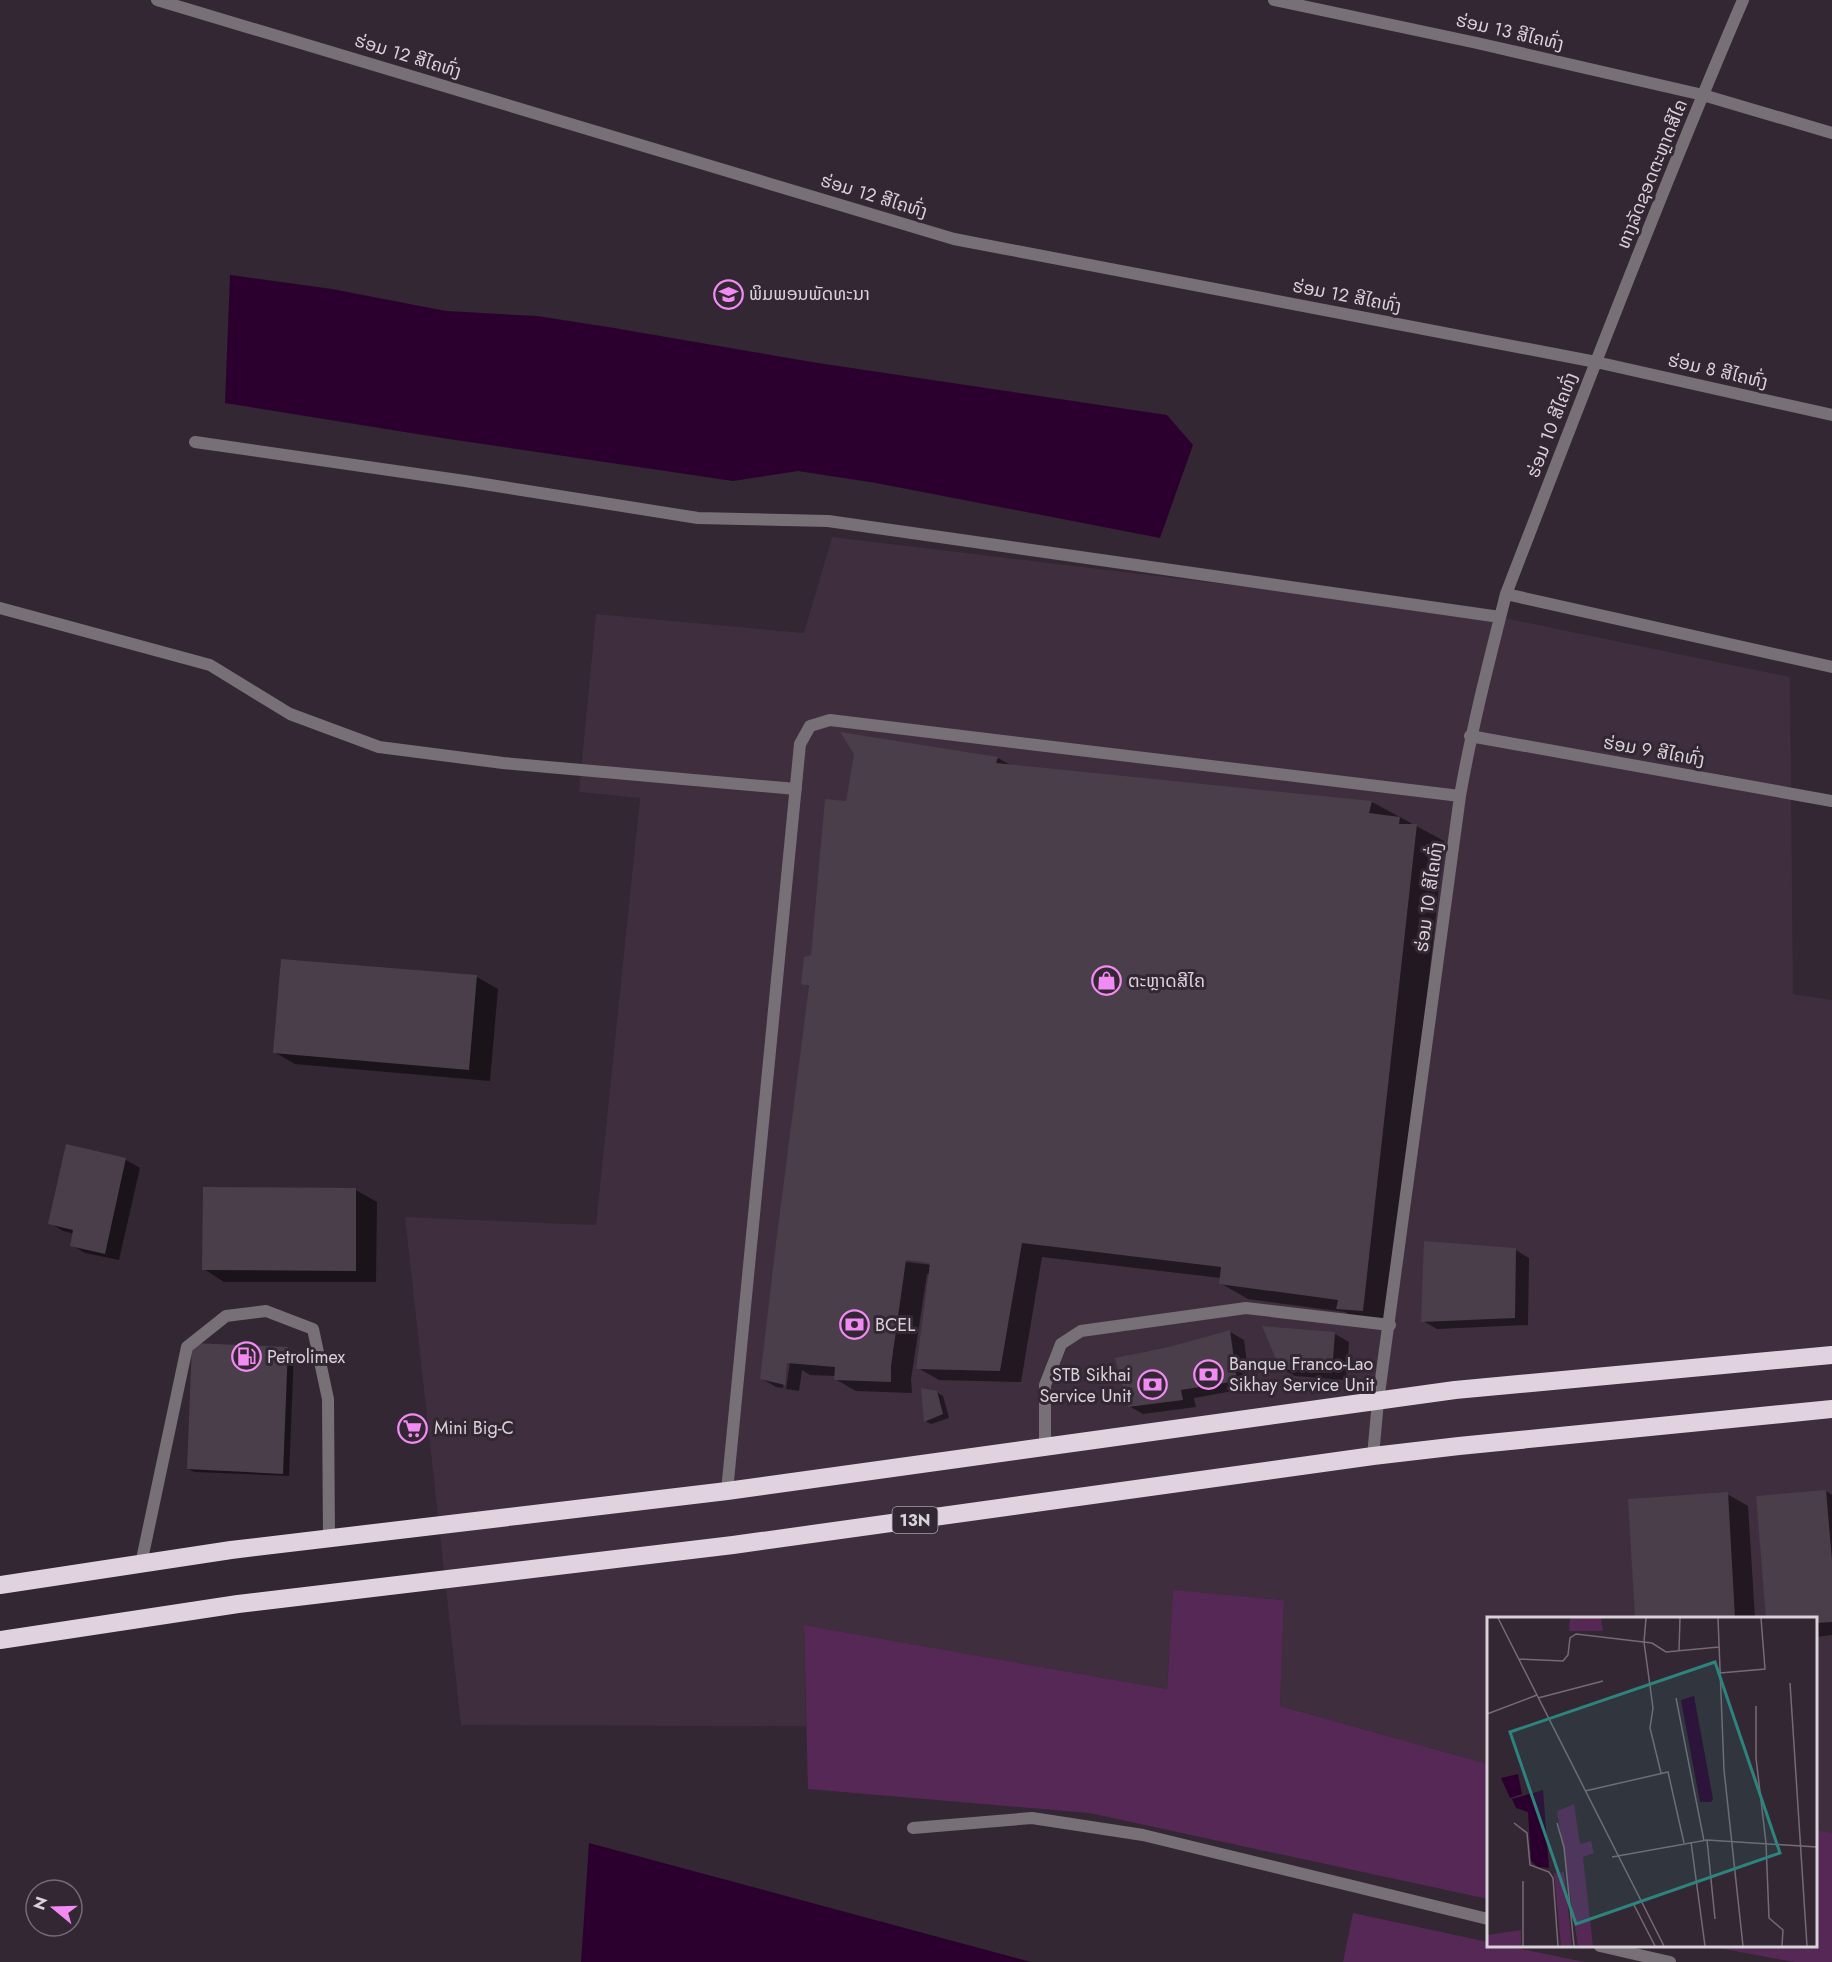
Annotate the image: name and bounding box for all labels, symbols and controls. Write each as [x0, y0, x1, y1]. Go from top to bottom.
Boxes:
street label: ຮ່ອມ 13 ສີໄຄທົ່ງ [1453, 7, 1567, 57]
street label: ຮ່ອມ 12 ສີໄຄທົ່ງ [351, 27, 465, 85]
street label: ທາງລັດຊອດຕະຫຼາດສີໄຄ [1610, 95, 1694, 253]
street label: ຮ່ອມ 12 ສີໄຄທົ່ງ [817, 167, 931, 225]
street label: ຮ່ອມ 12 ສີໄຄທົ່ງ [1290, 273, 1404, 319]
school or university icon: ພິມພອນພັດທະນາ [712, 278, 744, 310]
place label: ພິມພອນພັດທະນາ [749, 281, 870, 307]
street label: ຮ່ອມ 8 ສີໄຄທົ່ງ [1665, 347, 1771, 395]
street label: ຮ່ອມ 10 ສີໄຄທົ່ງ [1520, 369, 1584, 481]
street label: ຮ່ອມ 9 ສີໄຄທົ່ງ [1601, 729, 1707, 773]
street label: ຮ່ອມ 10 ສີໄຄທົ່ງ [1408, 840, 1450, 954]
shop icon: ຕະຫຼາດສີໄຄ [1091, 965, 1123, 997]
place label: ຕະຫຼາດສີໄຄ [1128, 968, 1205, 994]
bank icon: BCEL [838, 1309, 870, 1341]
place label: BCEL [875, 1312, 915, 1338]
fuel station icon: Petrolimex [230, 1341, 262, 1373]
place label: Petrolimex [267, 1344, 346, 1370]
place label: Banque Franco-Lao Sikhay Service Unit [1229, 1351, 1375, 1398]
bank icon: Banque Franco-Lao Sikhay Service Unit [1192, 1358, 1224, 1390]
place label: STB Sikhai Service Unit [1040, 1362, 1132, 1409]
bank icon: STB Sikhai Service Unit [1136, 1369, 1168, 1401]
supermarket icon: Mini Big-C [397, 1412, 429, 1444]
place label: Mini Big-C [434, 1415, 514, 1441]
road number: 13N [892, 1507, 938, 1533]
inset map [1487, 1617, 1817, 1947]
north arrow [24, 1878, 84, 1938]
text: N [27, 1894, 53, 1913]

